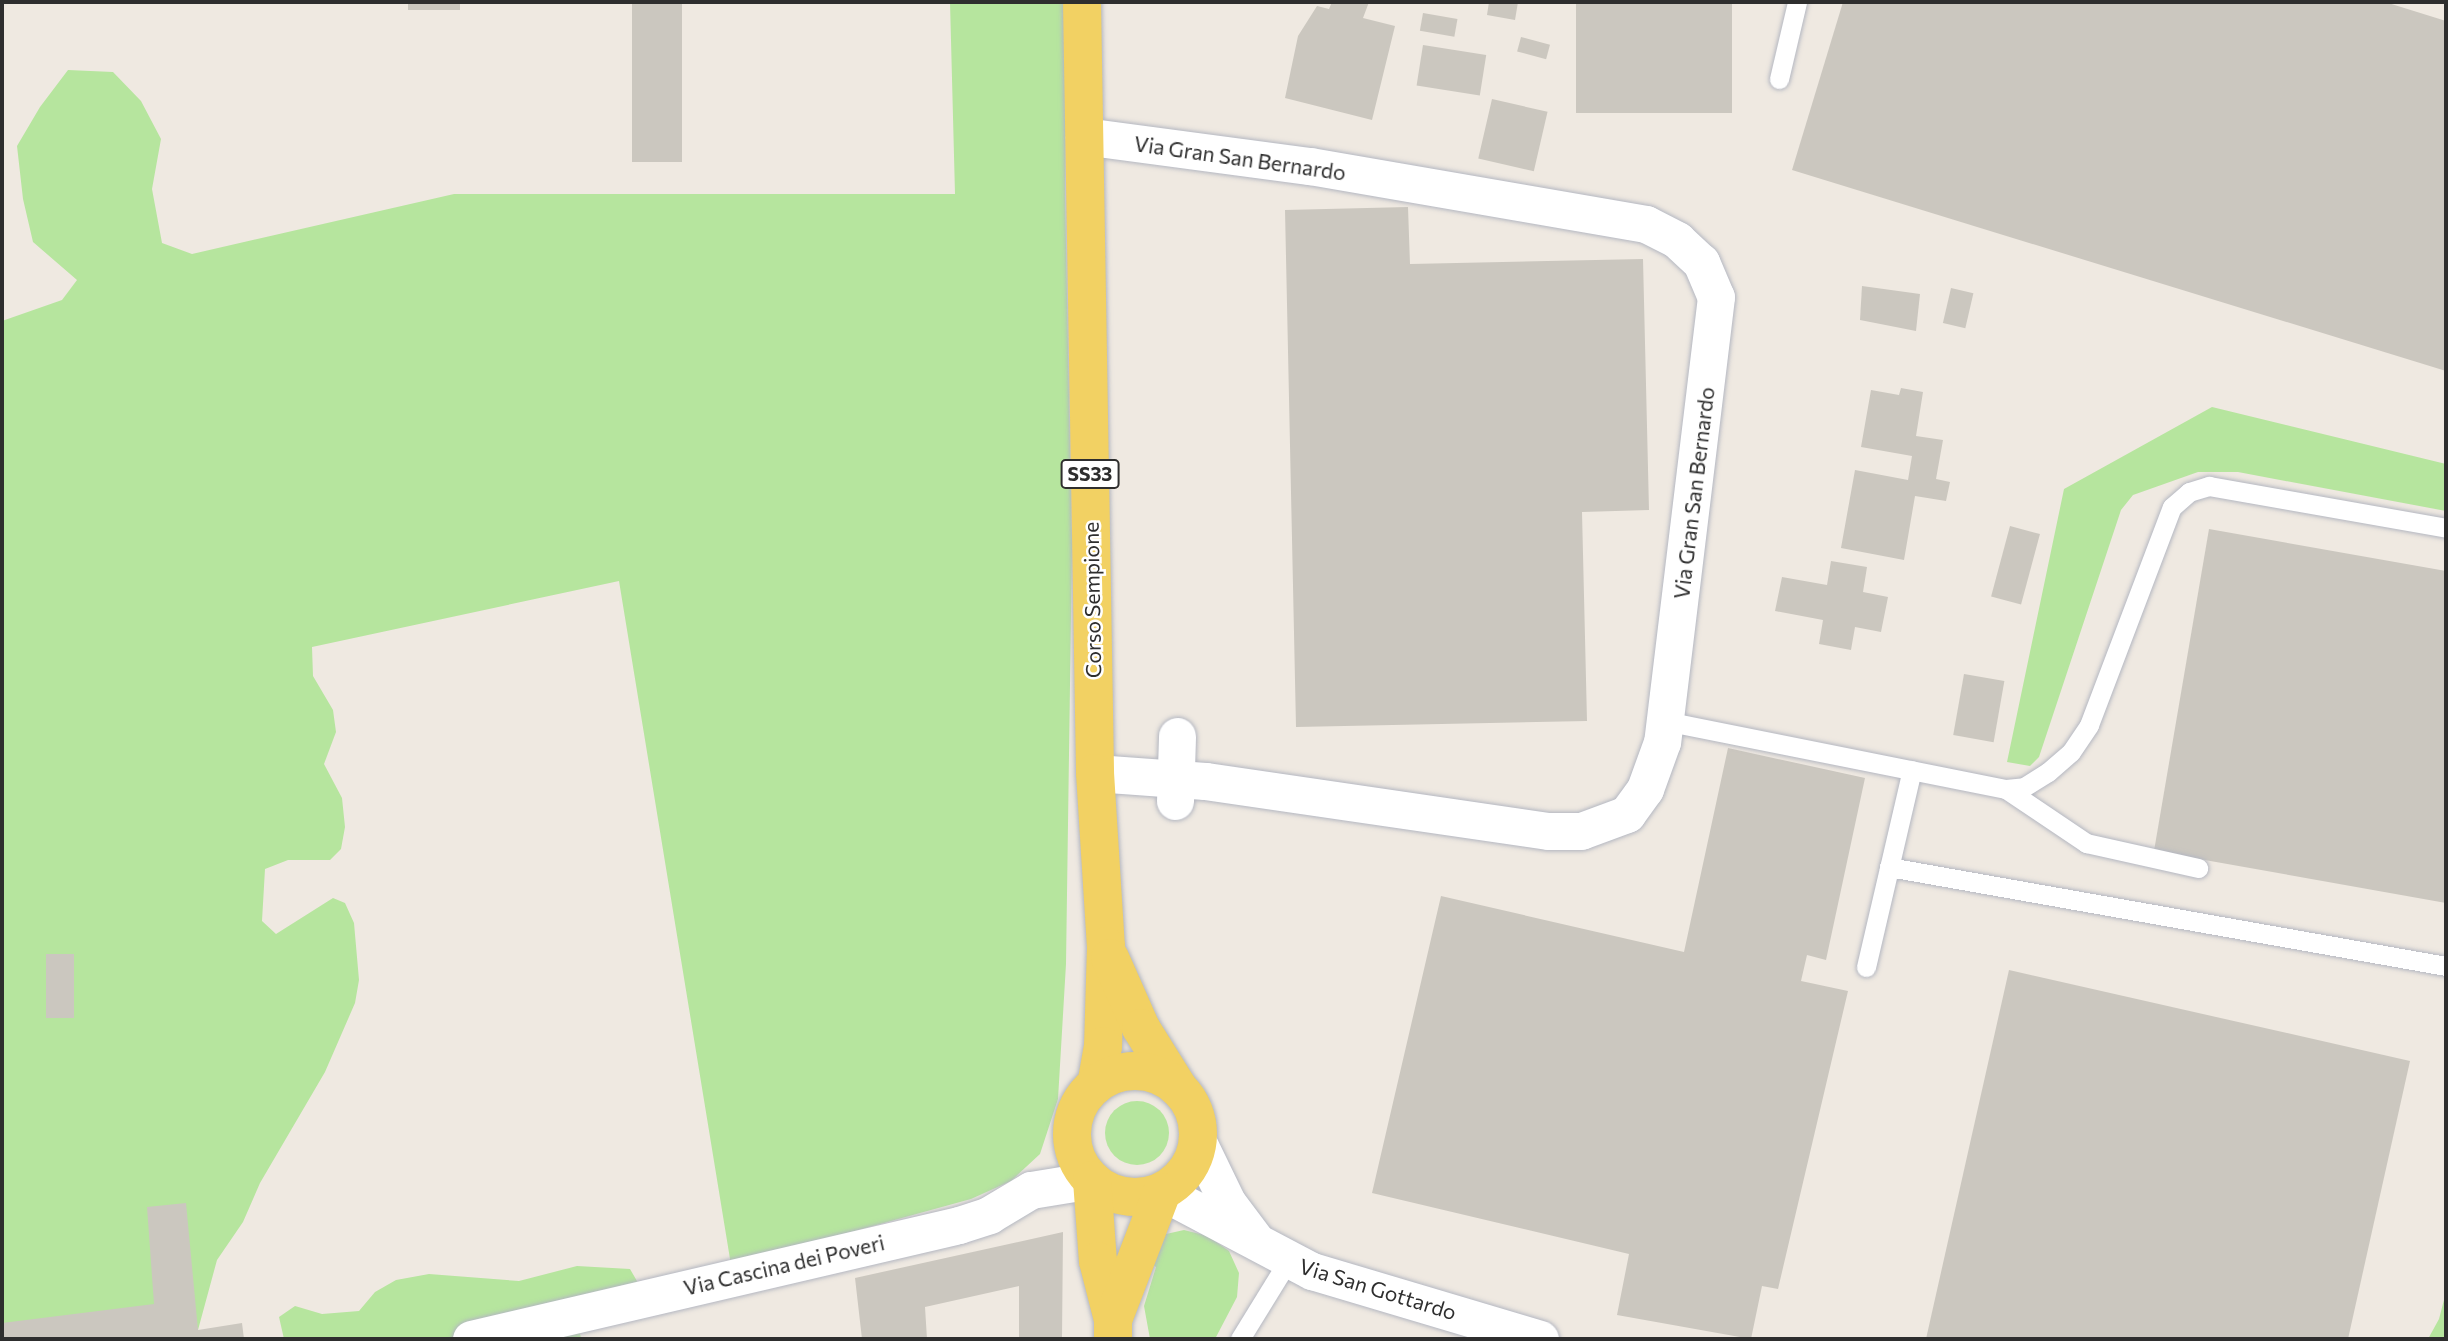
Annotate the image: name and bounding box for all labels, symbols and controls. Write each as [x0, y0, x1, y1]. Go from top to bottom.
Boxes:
street label: Via Gran San Bernardo [1133, 131, 1347, 185]
street label: Via Gran San Bernardo [1668, 385, 1720, 601]
road number: SS33 [1060, 458, 1120, 489]
street label: Corso Sempione [1078, 522, 1106, 678]
street label: Via Cascina dei Poveri [681, 1230, 887, 1300]
street label: Via San Gottardo [1296, 1253, 1460, 1325]

